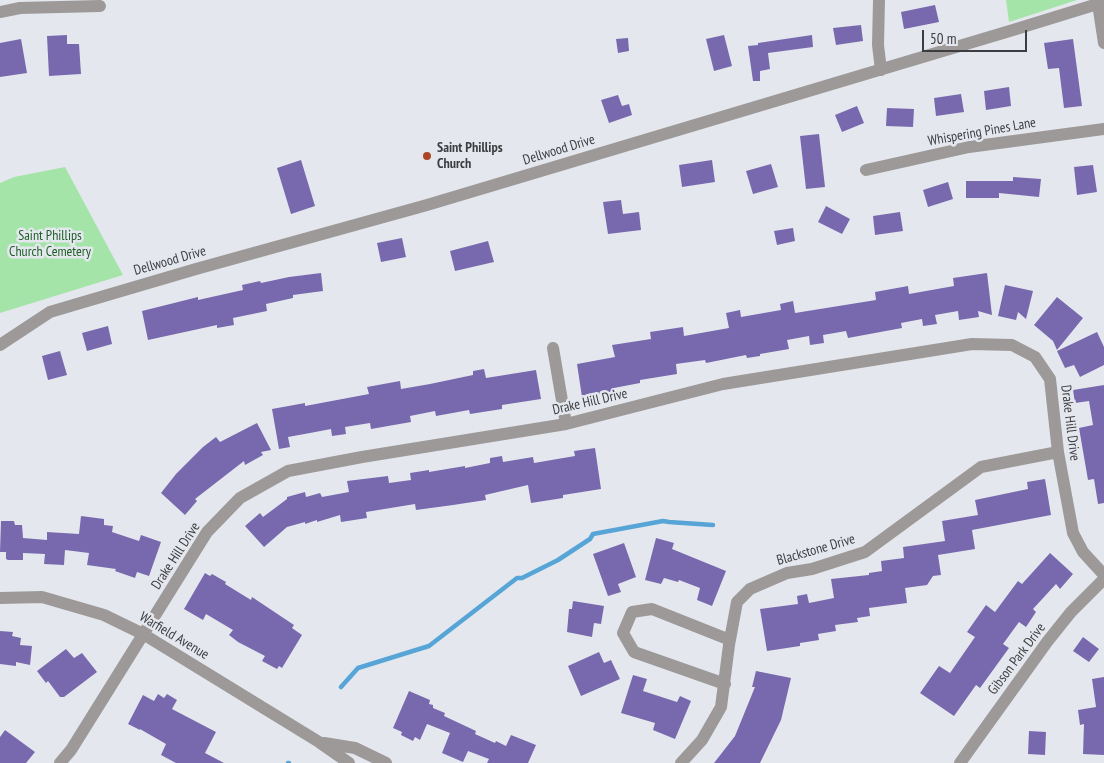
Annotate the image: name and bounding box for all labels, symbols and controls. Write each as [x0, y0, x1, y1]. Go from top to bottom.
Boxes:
scale bar [924, 20, 1029, 52]
text: 50 m [930, 29, 956, 48]
street label: Whispering Pines Lane [927, 114, 1037, 150]
street label: Dellwood Drive [521, 131, 597, 169]
place label: Saint Phillips Church [437, 140, 503, 172]
marker: Saint Phillips Church [421, 150, 433, 162]
park label: Saint Phillips Church Cemetery [9, 228, 91, 260]
street label: Dellwood Drive [132, 243, 208, 279]
street label: Drake Hill Drive [1057, 384, 1083, 462]
street label: Drake Hill Drive [551, 385, 629, 419]
street label: Drake Hill Drive [148, 519, 204, 593]
street label: Blackstone Drive [775, 531, 857, 569]
street label: Warfield Avenue [136, 609, 212, 663]
street label: Gibson Park Drive [985, 620, 1049, 698]

